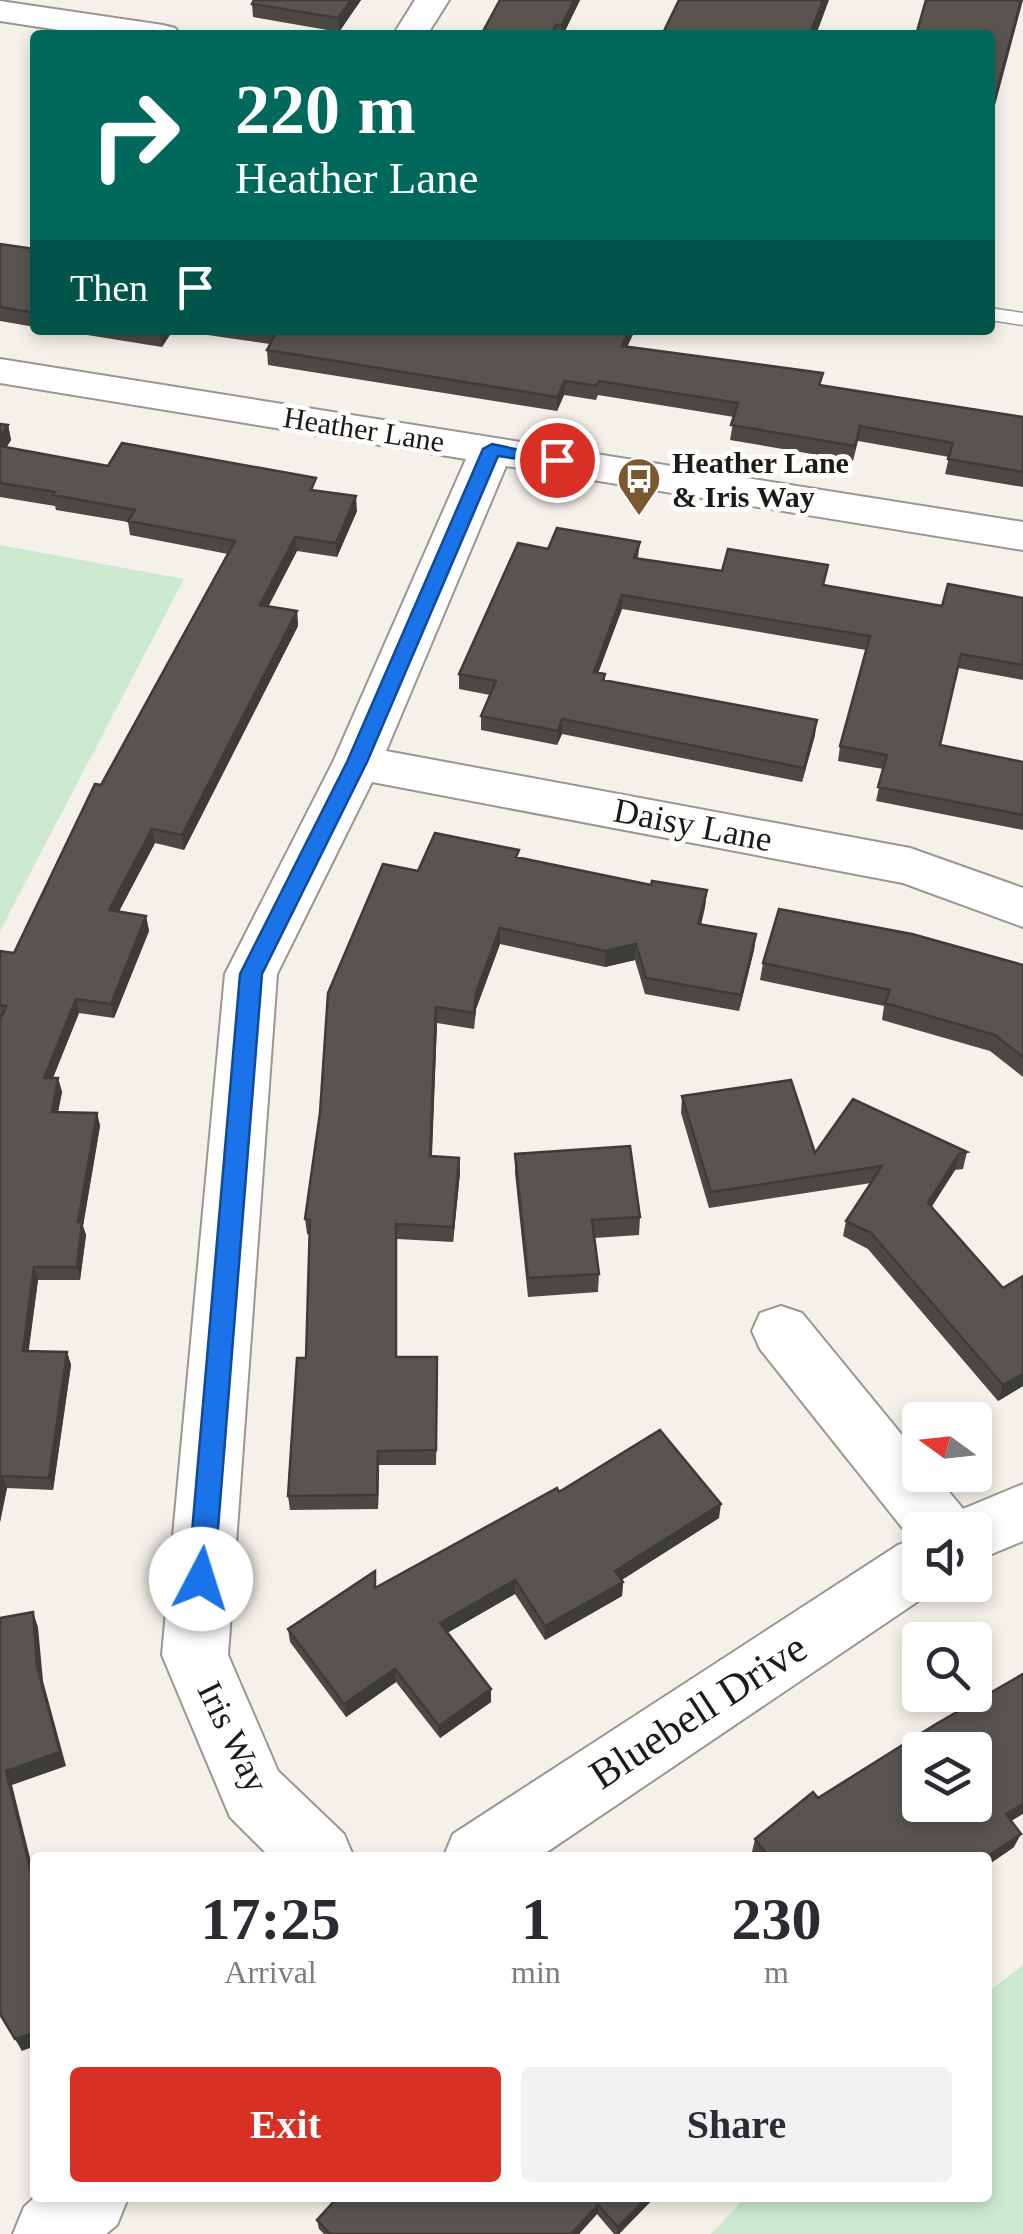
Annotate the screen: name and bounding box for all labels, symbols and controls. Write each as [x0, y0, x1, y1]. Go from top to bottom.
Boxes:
icon: right [70, 70, 200, 200]
text: 220 m [235, 71, 416, 148]
text: Heather Lane [235, 153, 479, 203]
icon: arrive [168, 260, 223, 315]
text: Then [70, 267, 148, 309]
street label: Heather Lane [281, 400, 447, 458]
pin [515, 418, 600, 503]
icon: arrive [530, 433, 585, 488]
place label: Heather Lane & Iris Way [672, 446, 849, 513]
bus stop icon: Heather Lane & Iris Way [616, 456, 662, 517]
street label: Daisy Lane [611, 791, 775, 859]
north arrow [902, 1402, 992, 1492]
map controls [902, 1402, 992, 1822]
button: sound [902, 1512, 992, 1602]
position arrow [149, 1527, 253, 1631]
button: search [902, 1622, 992, 1712]
street label: Bluebell Drive [581, 1624, 815, 1798]
street label: Iris Way [190, 1675, 277, 1799]
button: layers [902, 1732, 992, 1822]
text: 17:25 [201, 1886, 341, 1952]
text: 1 [521, 1886, 551, 1952]
text: 230 [731, 1886, 821, 1952]
text: Arrival [224, 1954, 317, 1990]
text: min [511, 1954, 561, 1990]
text: m [764, 1954, 789, 1990]
button: Exit [70, 2067, 501, 2182]
button: Share [521, 2067, 952, 2182]

